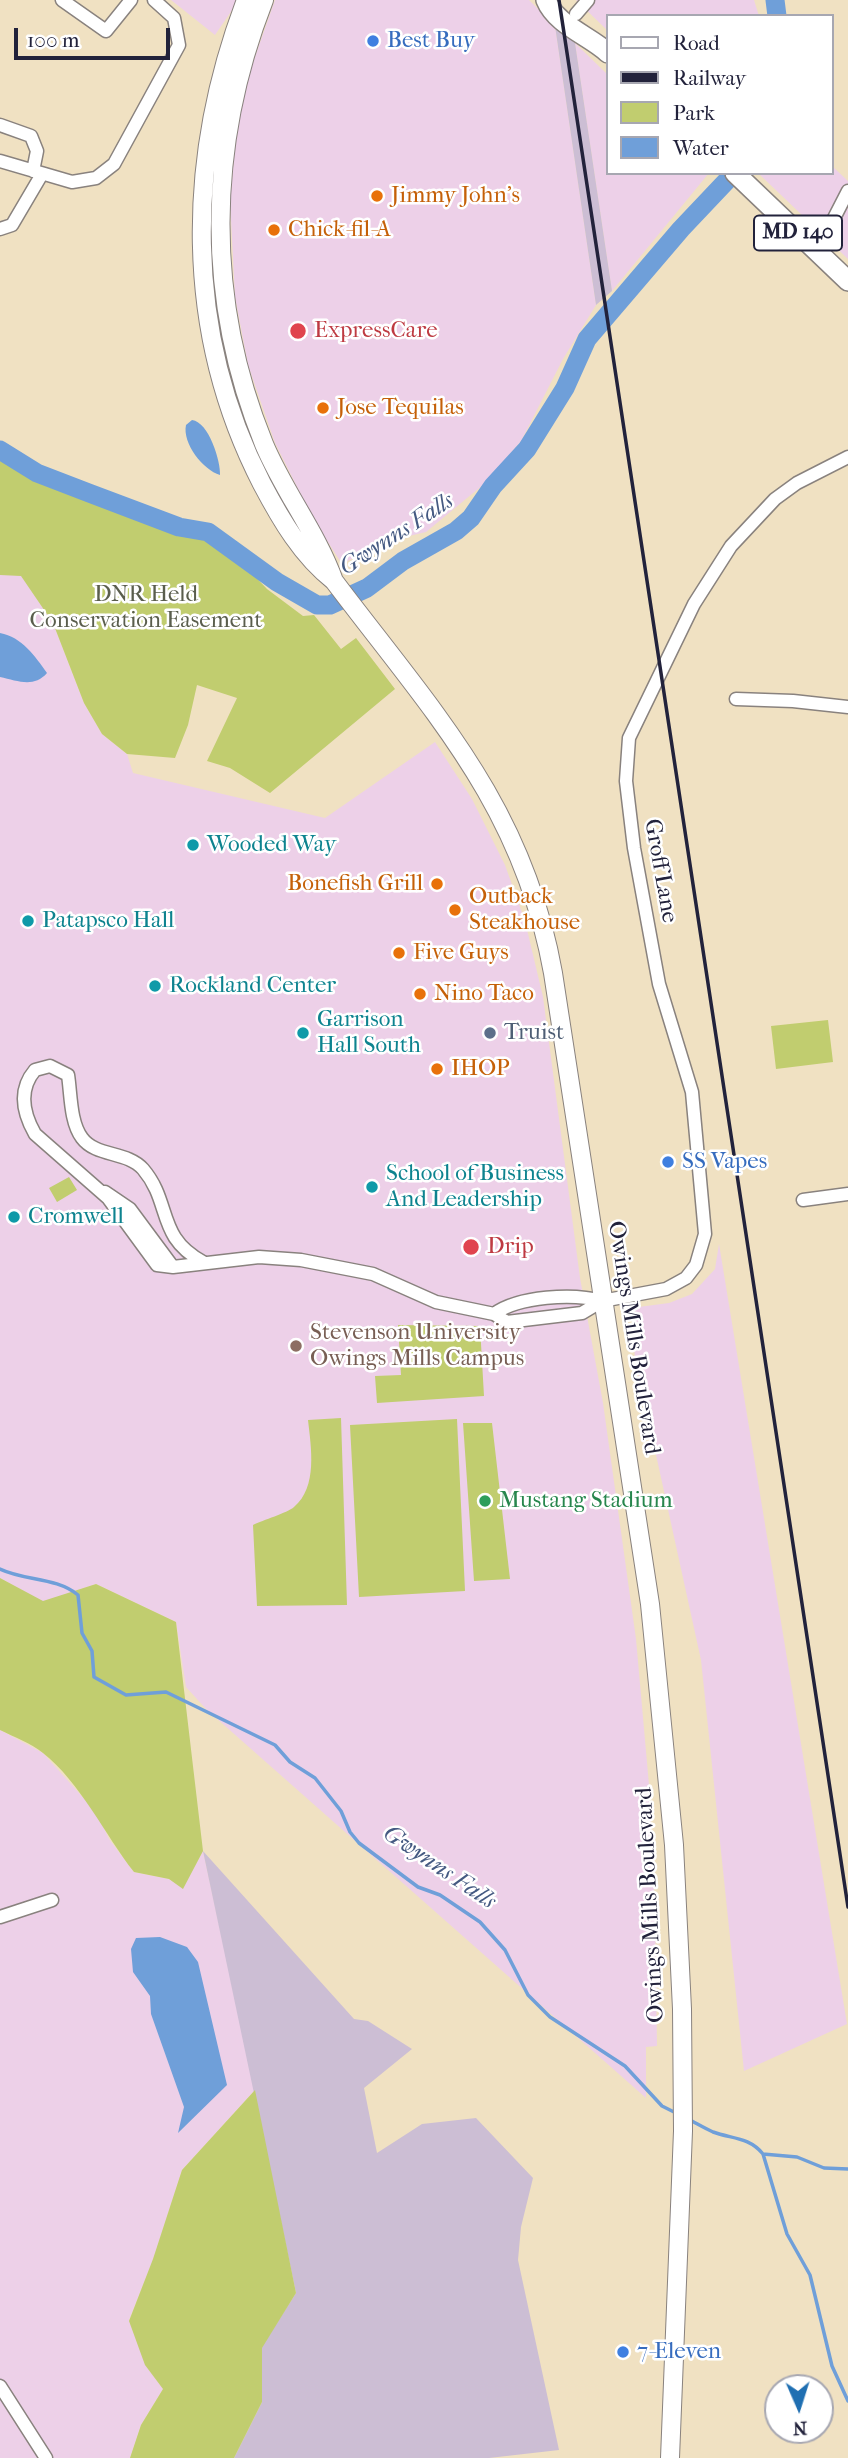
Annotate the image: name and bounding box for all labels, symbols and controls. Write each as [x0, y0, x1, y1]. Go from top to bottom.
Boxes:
scale bar [18, 14, 173, 58]
legend [606, 14, 834, 175]
place label: Best Buy [387, 27, 475, 55]
text: 100 m [27, 28, 80, 52]
text: Road [673, 31, 720, 55]
marker: Best Buy [365, 33, 381, 49]
text: Railway [673, 66, 746, 90]
text: Park [673, 101, 715, 125]
text: Water [673, 136, 729, 160]
place label: Jimmy John's [391, 182, 520, 210]
marker: Jimmy John's [369, 188, 385, 204]
place label: Chick-fil-A [288, 216, 391, 244]
road number: MD 140 [754, 216, 842, 250]
marker: Chick-fil-A [266, 222, 282, 238]
place label: ExpressCare [314, 317, 438, 345]
marker: ExpressCare [288, 321, 308, 341]
place label: Jose Tequilas [337, 394, 464, 422]
marker: Jose Tequilas [315, 400, 331, 416]
water label: Gwynns Falls [334, 487, 460, 583]
park label: DNR Held Conservation Easement [30, 581, 262, 635]
street label: Groff Lane [637, 817, 683, 925]
place label: Wooded Way [207, 831, 336, 859]
marker: Wooded Way [185, 837, 201, 853]
place label: Bonefish Grill [287, 870, 423, 898]
marker: Bonefish Grill [429, 876, 445, 892]
place label: Outback Steakhouse [469, 883, 580, 937]
marker: Outback Steakhouse [447, 902, 463, 918]
place label: Patapsco Hall [42, 907, 174, 935]
marker: Patapsco Hall [20, 913, 36, 929]
place label: Five Guys [413, 939, 509, 967]
marker: Five Guys [391, 945, 407, 961]
place label: Rockland Center [169, 972, 336, 1000]
marker: Rockland Center [147, 978, 163, 994]
place label: Nino Taco [434, 980, 534, 1008]
marker: Nino Taco [412, 986, 428, 1002]
place label: Garrison Hall South [317, 1006, 421, 1060]
place label: Truist [504, 1019, 564, 1047]
marker: Garrison Hall South [295, 1025, 311, 1041]
marker: Truist [482, 1025, 498, 1041]
place label: IHOP [451, 1055, 510, 1083]
marker: IHOP [429, 1061, 445, 1077]
place label: SS Vapes [682, 1148, 767, 1176]
marker: SS Vapes [660, 1154, 676, 1170]
place label: School of Business And Leadership [386, 1160, 564, 1214]
marker: School of Business And Leadership [364, 1179, 380, 1195]
place label: Cromwell [28, 1203, 124, 1231]
marker: Cromwell [6, 1209, 22, 1225]
street label: Owings Mills Boulevard [601, 1219, 665, 1457]
place label: Drip [487, 1233, 534, 1261]
marker: Drip [461, 1237, 481, 1257]
place label: Stevenson University Owings Mills Campus [310, 1319, 524, 1373]
marker: Stevenson University Owings Mills Campus [288, 1338, 304, 1354]
place label: Mustang Stadium [499, 1487, 673, 1515]
marker: Mustang Stadium [477, 1493, 493, 1509]
street label: Owings Mills Boulevard [631, 1786, 671, 2024]
water label: Gwynns Falls [377, 1820, 501, 1916]
place label: 7-Eleven [637, 2338, 721, 2366]
marker: 7-Eleven [615, 2344, 631, 2360]
north arrow [764, 2374, 834, 2444]
text: N [792, 2417, 808, 2439]

